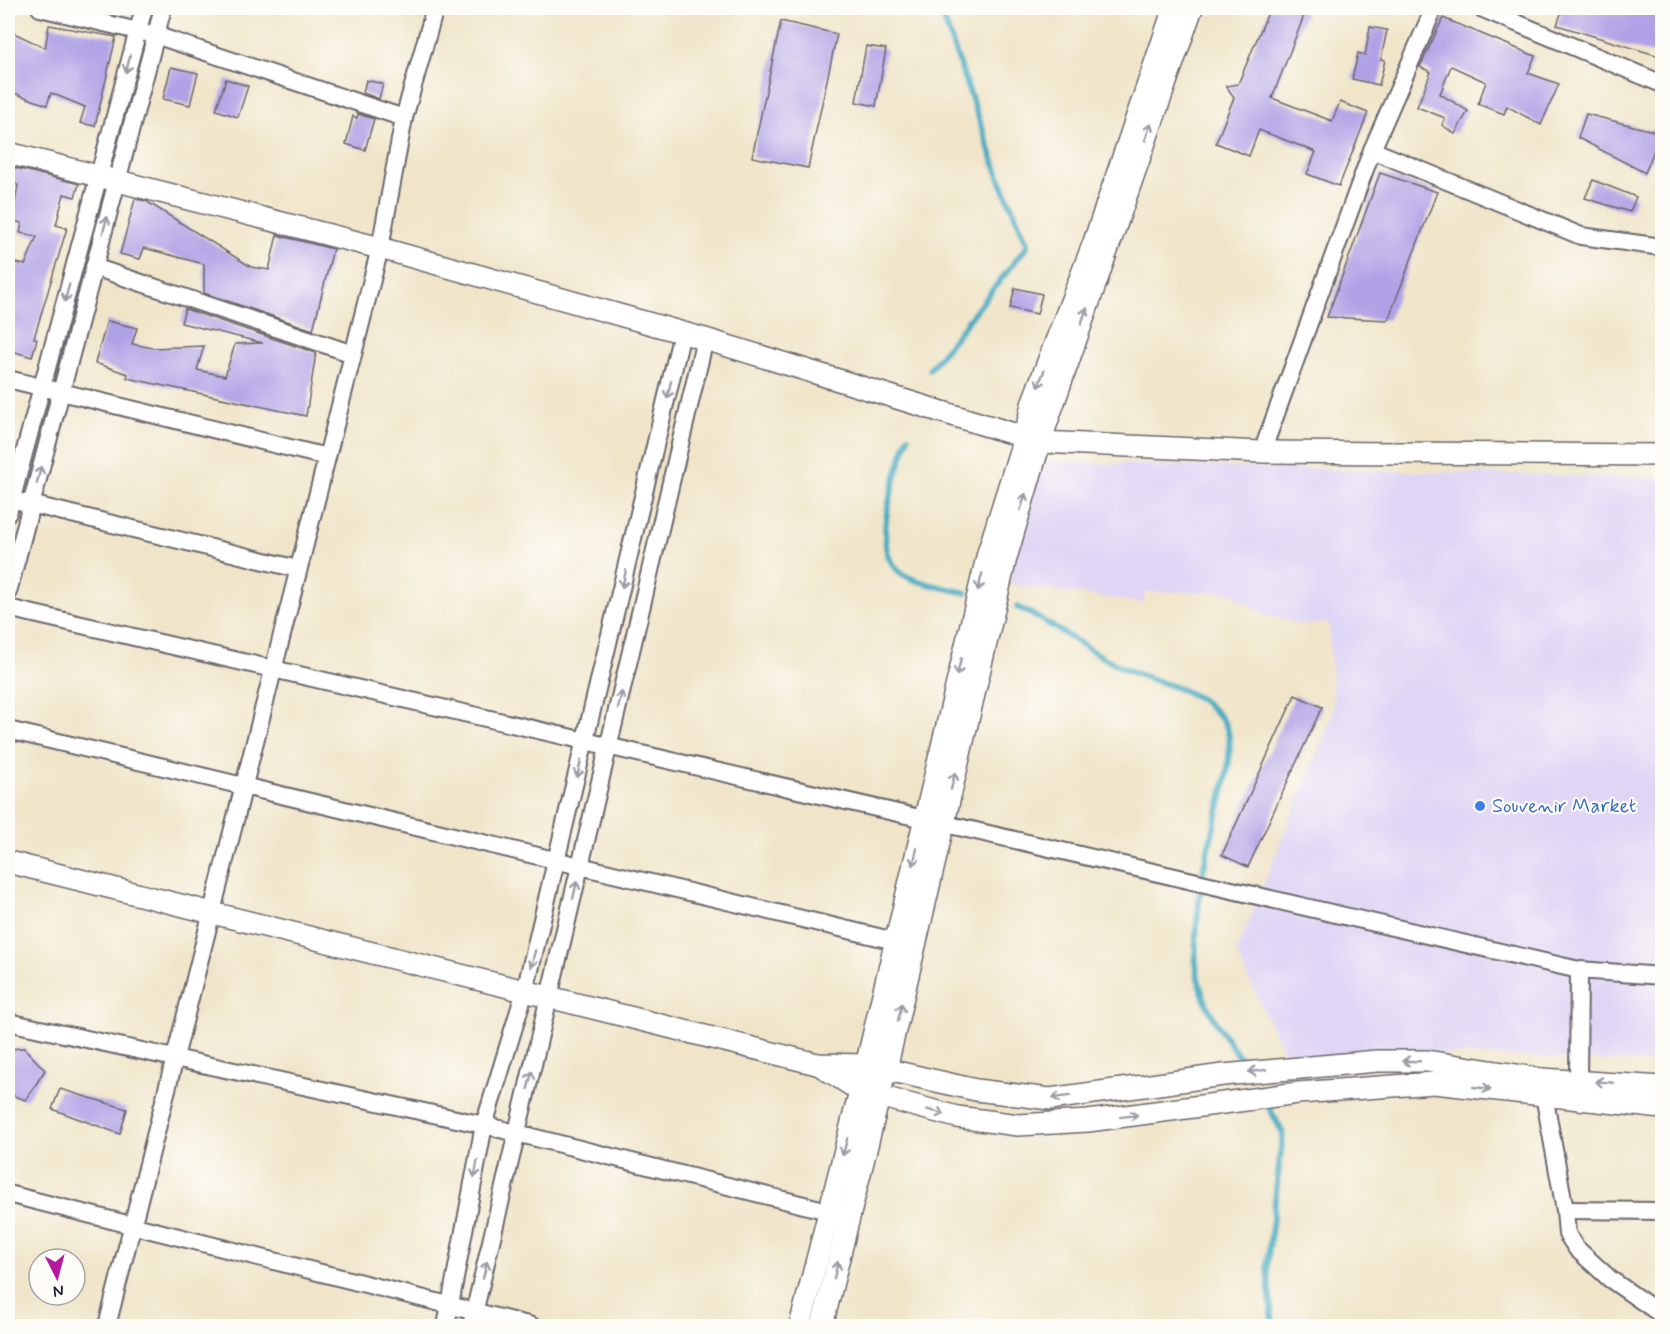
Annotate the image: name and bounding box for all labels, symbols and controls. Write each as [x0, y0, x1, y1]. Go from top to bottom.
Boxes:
one-way arrow [122, 54, 134, 73]
one-way arrow [1143, 123, 1154, 142]
one-way arrow [100, 216, 111, 235]
one-way arrow [60, 283, 72, 302]
one-way arrow [1079, 307, 1090, 326]
one-way arrow [1035, 369, 1046, 388]
one-way arrow [662, 380, 674, 399]
one-way arrow [34, 466, 46, 485]
one-way arrow [1018, 492, 1029, 511]
one-way arrow [618, 569, 629, 589]
one-way arrow [974, 572, 986, 591]
one-way arrow [953, 658, 965, 677]
one-way arrow [615, 691, 626, 711]
one-way arrow [573, 759, 585, 778]
one-way arrow [948, 772, 960, 791]
place label: Souvenir Market [1492, 793, 1636, 820]
marker: Souvenir Market [1473, 799, 1487, 813]
one-way arrow [908, 847, 920, 866]
one-way arrow [570, 881, 582, 900]
one-way arrow [527, 949, 539, 968]
one-way arrow [894, 1002, 906, 1021]
one-way arrow [1401, 1055, 1421, 1066]
one-way arrow [1248, 1066, 1267, 1077]
one-way arrow [525, 1071, 537, 1090]
one-way arrow [1595, 1077, 1615, 1088]
one-way arrow [1472, 1083, 1492, 1094]
one-way arrow [1052, 1092, 1072, 1103]
one-way arrow [926, 1106, 945, 1118]
one-way arrow [1119, 1110, 1138, 1121]
one-way arrow [839, 1138, 850, 1157]
one-way arrow [470, 1158, 481, 1178]
north arrow [27, 1247, 87, 1307]
one-way arrow [480, 1260, 491, 1280]
one-way arrow [831, 1261, 843, 1280]
text: N [52, 1279, 65, 1301]

